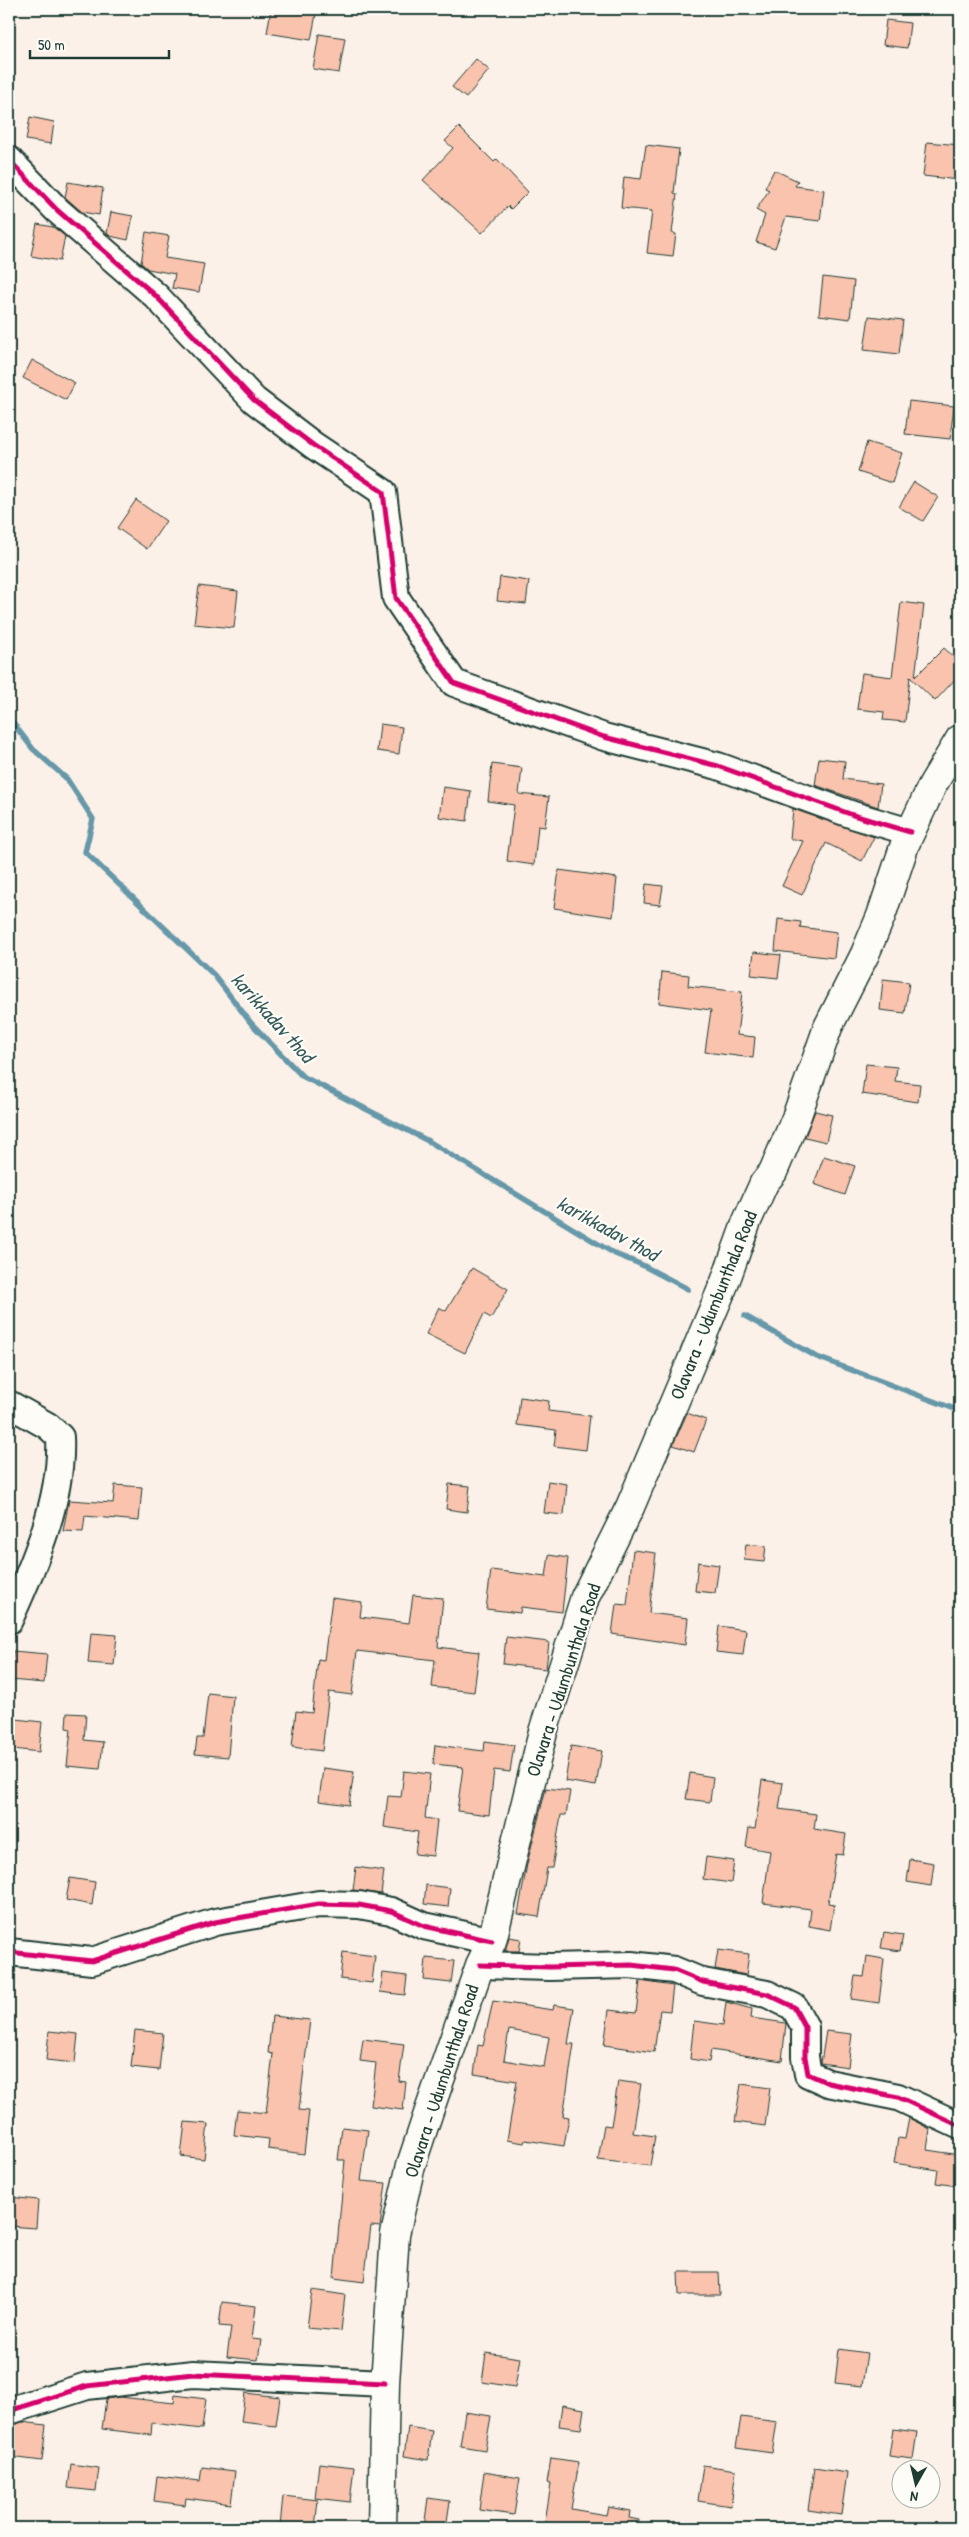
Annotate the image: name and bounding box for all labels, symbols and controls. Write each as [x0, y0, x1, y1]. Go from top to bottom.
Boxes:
scale bar [30, 28, 169, 60]
text: 50 m [38, 34, 65, 55]
water label: karikkadav thod [225, 966, 323, 1070]
water label: karikkadav thod [552, 1189, 666, 1269]
street label: Olavara - Udumbunthala Road [663, 1206, 763, 1403]
street label: Olavara - Udumbunthala Road [519, 1580, 607, 1780]
street label: Olavara - Udumbunthala Road [397, 1981, 485, 2181]
north arrow [892, 2460, 942, 2510]
text: N [909, 2487, 919, 2507]

